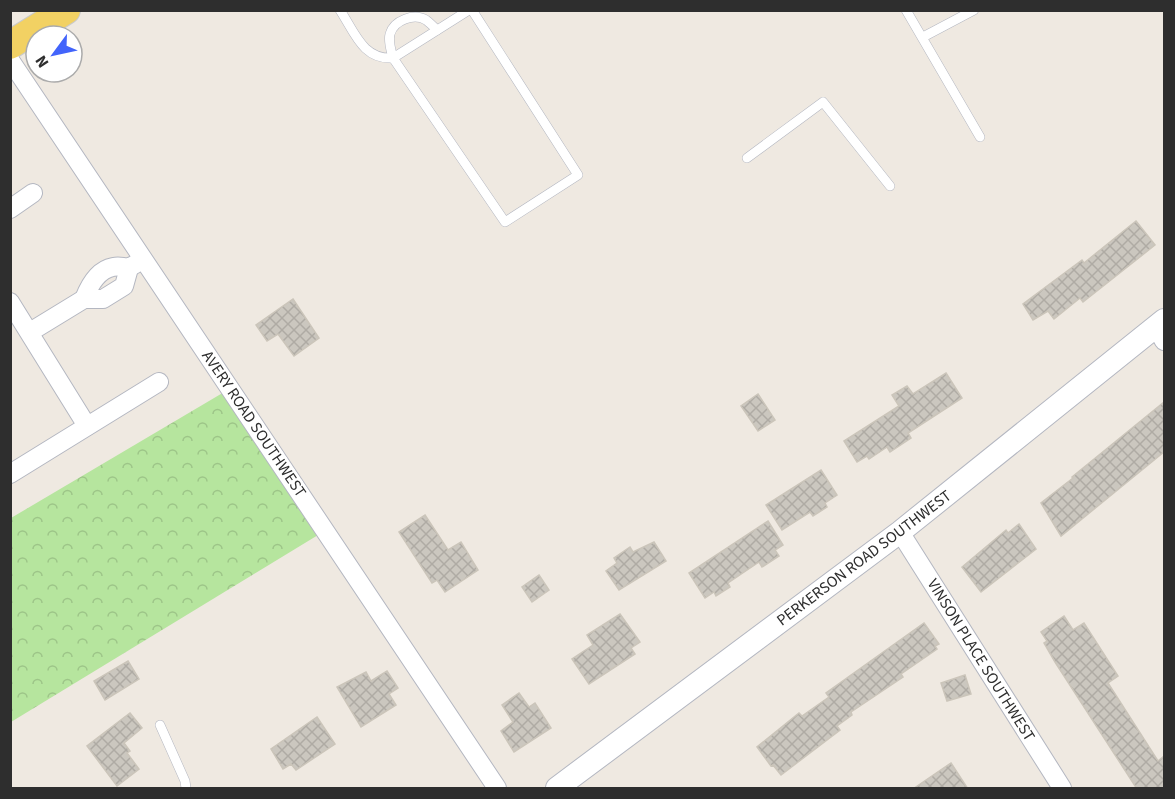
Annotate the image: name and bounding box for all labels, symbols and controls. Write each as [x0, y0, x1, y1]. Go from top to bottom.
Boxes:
north arrow [24, 24, 84, 84]
text: N [30, 51, 54, 72]
street label: AVERY ROAD SOUTHWEST [197, 346, 312, 502]
street label: PERKERSON ROAD SOUTHWEST [772, 485, 956, 631]
street label: VINSON PLACE SOUTHWEST [922, 574, 1040, 746]

